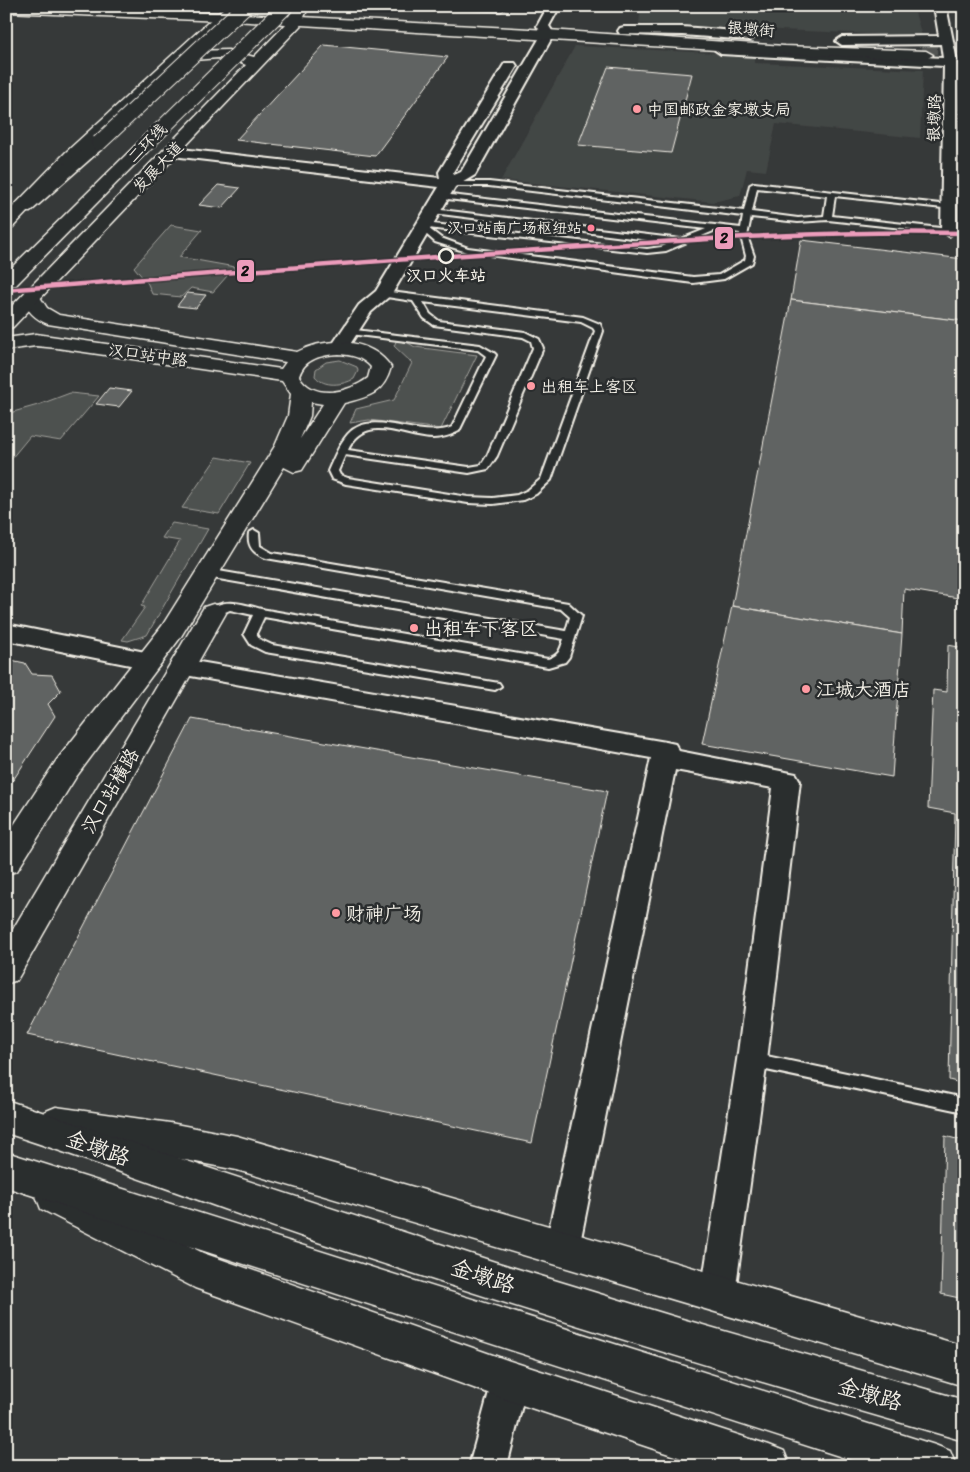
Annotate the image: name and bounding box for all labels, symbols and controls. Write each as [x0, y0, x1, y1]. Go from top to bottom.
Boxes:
street label: 银墩街 [726, 13, 776, 45]
street label: 银墩路 [919, 94, 949, 142]
place label: 中国邮政金家墩支局 [647, 95, 791, 124]
marker: 中国邮政金家墩支局 [631, 103, 643, 115]
street label: 二环线 [120, 116, 174, 170]
street label: 发展大道 [125, 134, 191, 200]
place label: 汉口站南广场枢纽站 [447, 215, 582, 241]
marker: 汉口站南广场枢纽站 [586, 223, 596, 233]
line badge: 2 [714, 226, 734, 250]
text: 2 [719, 226, 729, 251]
marker: 汉口火车站 [438, 248, 454, 264]
line badge: 2 [236, 259, 255, 283]
text: 2 [240, 259, 250, 284]
place label: 汉口火车站 [406, 261, 486, 290]
street label: 汉口站中路 [106, 335, 190, 375]
place label: 出租车上客区 [541, 372, 637, 401]
marker: 出租车上客区 [525, 380, 537, 392]
place label: 出租车下客区 [424, 612, 538, 645]
marker: 出租车下客区 [408, 622, 420, 634]
place label: 江城大酒店 [816, 673, 911, 706]
marker: 江城大酒店 [800, 683, 812, 695]
street label: 汉口站横路 [72, 742, 148, 840]
place label: 财神广场 [346, 897, 422, 930]
marker: 财神广场 [330, 907, 342, 919]
street label: 金墩路 [60, 1119, 136, 1177]
street label: 金墩路 [446, 1247, 520, 1305]
street label: 金墩路 [833, 1366, 907, 1422]

